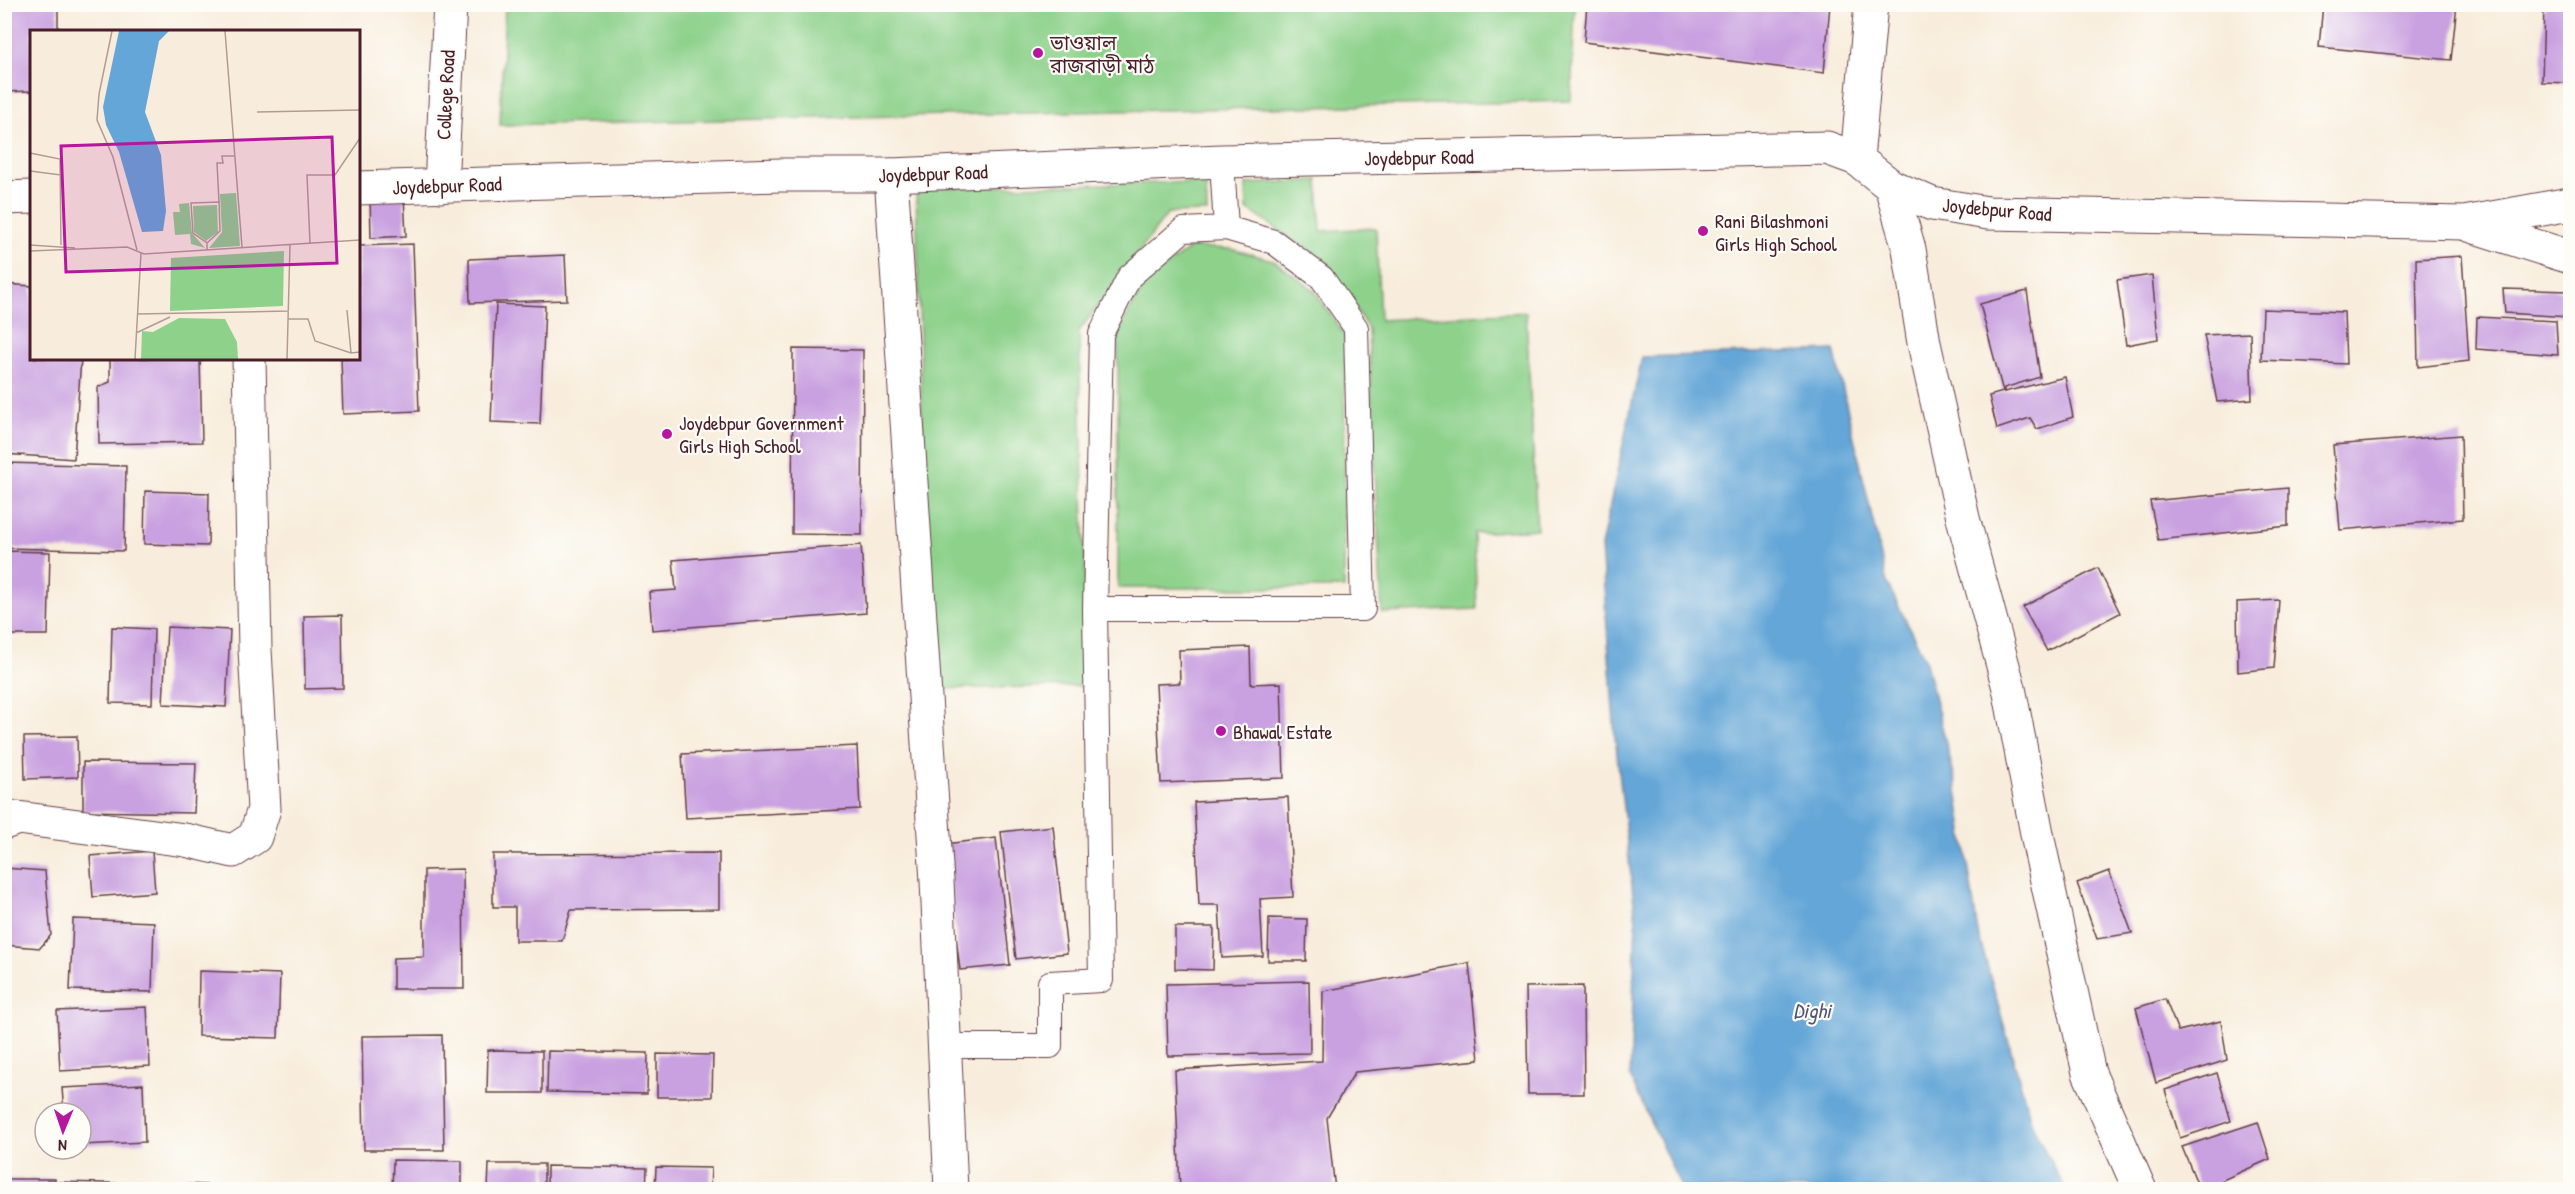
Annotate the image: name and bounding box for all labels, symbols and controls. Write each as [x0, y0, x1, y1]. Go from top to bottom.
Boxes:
place label: ভাওয়াল রাজবাড়ী মাঠ [1049, 29, 1155, 79]
inset map [30, 30, 360, 360]
marker: ভাওয়াল রাজবাড়ী মাঠ [1031, 46, 1045, 60]
street label: College Road [429, 49, 461, 141]
street label: Joydebpur Road [1364, 143, 1474, 171]
street label: Joydebpur Road [878, 158, 988, 188]
street label: Joydebpur Road [392, 170, 502, 200]
street label: Joydebpur Road [1941, 191, 2053, 227]
place label: Rani Bilashmoni Girls High School [1715, 207, 1838, 257]
marker: Rani Bilashmoni Girls High School [1696, 224, 1710, 238]
place label: Joydebpur Government Girls High School [679, 409, 845, 459]
marker: Joydebpur Government Girls High School [660, 427, 674, 441]
place label: Bhawal Estate [1233, 718, 1333, 745]
marker: Bhawal Estate [1214, 724, 1228, 738]
water label: Dighi [1793, 996, 1833, 1025]
north arrow [33, 1101, 93, 1161]
text: N [57, 1135, 67, 1157]

